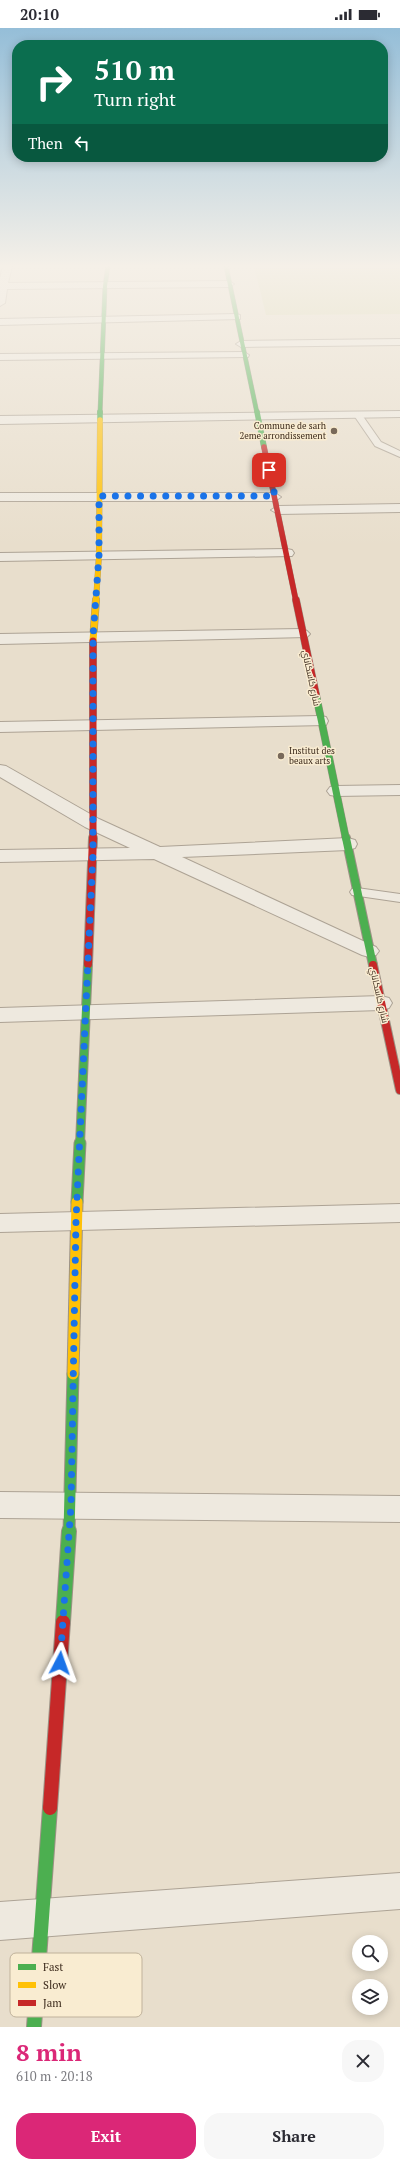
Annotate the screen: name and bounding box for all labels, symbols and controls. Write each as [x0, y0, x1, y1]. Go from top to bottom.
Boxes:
text: 20:10 [20, 4, 59, 24]
text: 510 m [94, 51, 175, 88]
icon: right [28, 56, 80, 108]
text: Turn right [94, 87, 176, 111]
icon: left [71, 132, 93, 154]
text: Then [28, 133, 63, 153]
place label: Commune de sarh 2eme arrondissement [239, 420, 327, 442]
marker: Commune de sarh 2eme arrondissement [329, 426, 339, 436]
pin [252, 453, 286, 487]
icon: arrive [258, 459, 280, 481]
street label: شارع كاسكاناي [298, 649, 323, 707]
place label: Institut des beaux arts [289, 745, 335, 767]
marker: Institut des beaux arts [276, 751, 286, 761]
street label: شارع كاسكاناي [366, 966, 391, 1024]
position arrow [39, 1642, 81, 1684]
map controls [352, 1935, 388, 2015]
button: search [352, 1935, 388, 1971]
legend [10, 1953, 142, 2017]
text: Fast [43, 1960, 63, 1974]
text: Slow [43, 1978, 67, 1992]
button: layers [352, 1979, 388, 2015]
text: Jam [43, 1996, 62, 2010]
text: 8 min [16, 2036, 82, 2068]
button: close [342, 2040, 384, 2082]
text: 610 m · 20:18 [16, 2067, 93, 2085]
button: Exit [16, 2113, 196, 2159]
button: Share [204, 2113, 384, 2159]

